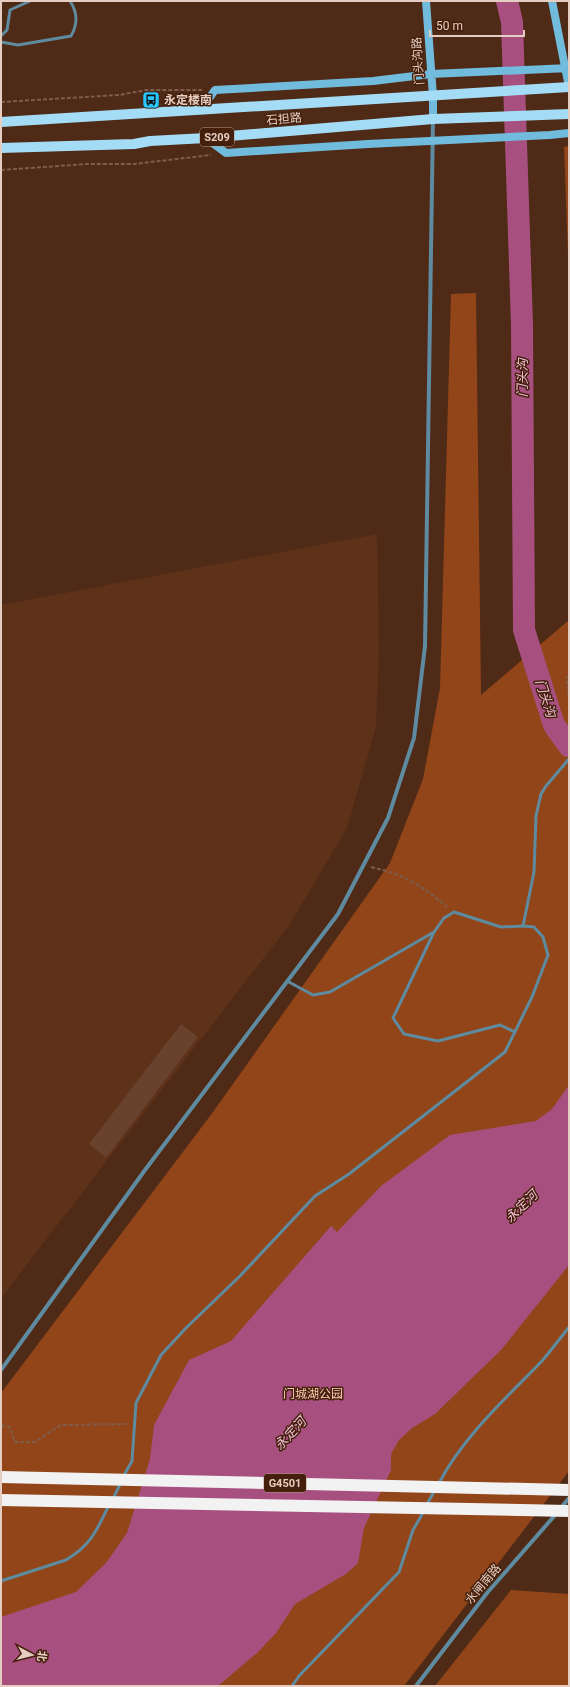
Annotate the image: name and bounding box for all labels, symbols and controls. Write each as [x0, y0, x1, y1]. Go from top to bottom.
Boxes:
scale bar [430, 12, 524, 38]
text: 50 m [436, 19, 463, 33]
street label: 门头沟路 [409, 37, 427, 85]
bus stop icon: 永定楼南 [141, 90, 161, 110]
place label: 永定楼南 [164, 93, 212, 107]
street label: 石担路 [265, 110, 303, 128]
road number: S209 [200, 128, 234, 146]
water label: 门头沟 [515, 357, 530, 398]
water label: 门头沟 [532, 677, 559, 721]
water label: 永定河 [502, 1185, 543, 1225]
park label: 门城湖公园 [283, 1387, 343, 1401]
water label: 永定河 [272, 1412, 311, 1453]
road number: G4501 [264, 1474, 306, 1492]
street label: 水闸南路 [462, 1561, 504, 1607]
north arrow [12, 1635, 52, 1675]
text: 北 [34, 1650, 49, 1662]

